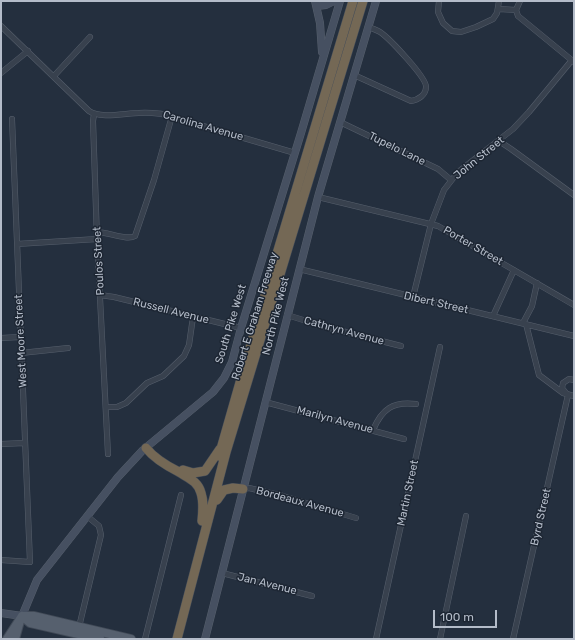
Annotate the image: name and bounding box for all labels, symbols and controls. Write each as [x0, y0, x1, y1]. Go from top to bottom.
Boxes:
street label: Carolina Avenue [161, 108, 245, 144]
street label: Tupelo Lane [366, 130, 428, 168]
street label: John Street [451, 134, 507, 182]
street label: Porter Street [441, 224, 505, 268]
street label: Poulos Street [91, 226, 107, 296]
street label: Robert E Graham Freeway [229, 251, 281, 381]
street label: North Pike West [260, 275, 292, 357]
street label: South Pike West [213, 283, 249, 365]
street label: Dibert Street [402, 289, 470, 317]
street label: West Moore Street [12, 294, 30, 388]
street label: Russell Avenue [132, 295, 210, 327]
street label: Cathryn Avenue [302, 314, 386, 348]
street label: Marilyn Avenue [295, 403, 375, 437]
street label: Martin Street [395, 459, 421, 527]
street label: Bordeaux Avenue [255, 484, 345, 520]
street label: Byrd Street [528, 487, 554, 547]
street label: Jan Avenue [236, 570, 298, 598]
scale bar [435, 602, 499, 628]
text: 100 m [440, 610, 474, 624]

